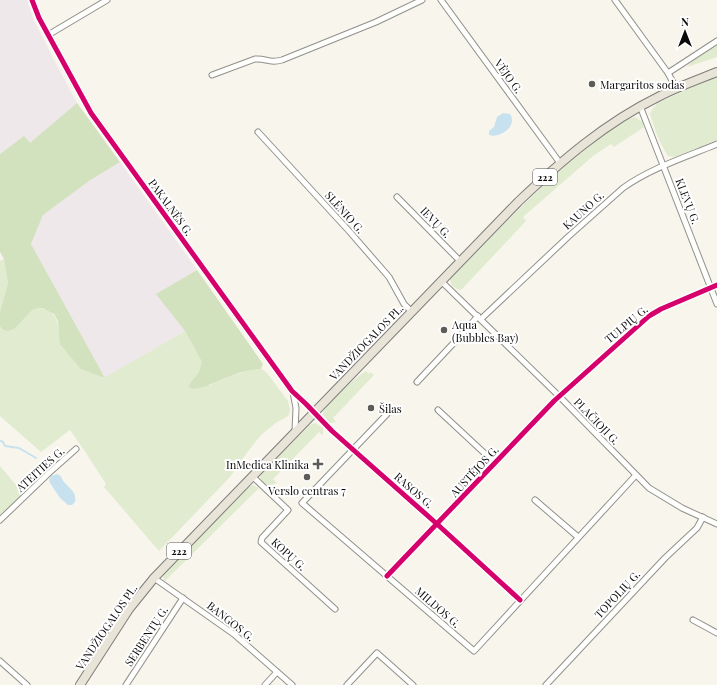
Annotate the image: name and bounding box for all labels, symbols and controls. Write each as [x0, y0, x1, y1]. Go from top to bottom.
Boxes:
north arrow [665, 12, 705, 52]
text: N [681, 14, 689, 29]
street label: VĖJO G. [491, 55, 527, 96]
place label: Margaritos sodas [600, 77, 685, 92]
marker: Margaritos sodas [587, 79, 597, 89]
road number: 222 [533, 169, 557, 185]
street label: PAKALNĖS G. [145, 176, 197, 239]
street label: KLEVŲ G. [672, 176, 704, 226]
street label: KAUNO G. [559, 187, 607, 233]
street label: SLĖNIO G. [322, 188, 368, 236]
street label: IEVŲ G. [417, 203, 455, 241]
street label: VANDŽIOGALOS PL. [325, 301, 406, 384]
street label: TULPIŲ G. [601, 301, 651, 346]
place label: Aqua (Bubbles Bay) [451, 317, 518, 345]
marker: Aqua (Bubbles Bay) [439, 325, 449, 335]
street label: PLAČIOJI G. [571, 394, 623, 448]
place label: Šilas [379, 401, 402, 416]
marker: Šilas [366, 403, 376, 413]
street label: AUSTĖJOS G. [446, 442, 502, 501]
street label: ATEITIES G. [12, 443, 68, 495]
place label: InMedica Klinika [226, 457, 310, 472]
marker: InMedica Klinika [312, 458, 324, 470]
street label: RASOS G. [391, 469, 437, 511]
marker: Verslo centras 7 [302, 472, 312, 482]
place label: Verslo centras 7 [267, 483, 346, 498]
street label: KOPŲ G. [268, 534, 310, 574]
road number: 222 [167, 543, 191, 559]
street label: TOPOLIŲ G. [591, 567, 643, 621]
street label: VANDŽIOGALOS PL. [71, 581, 140, 674]
street label: MILDOS G. [412, 583, 464, 631]
street label: BANGOS G. [204, 598, 258, 644]
street label: SERBENTŲ G. [121, 603, 171, 669]

